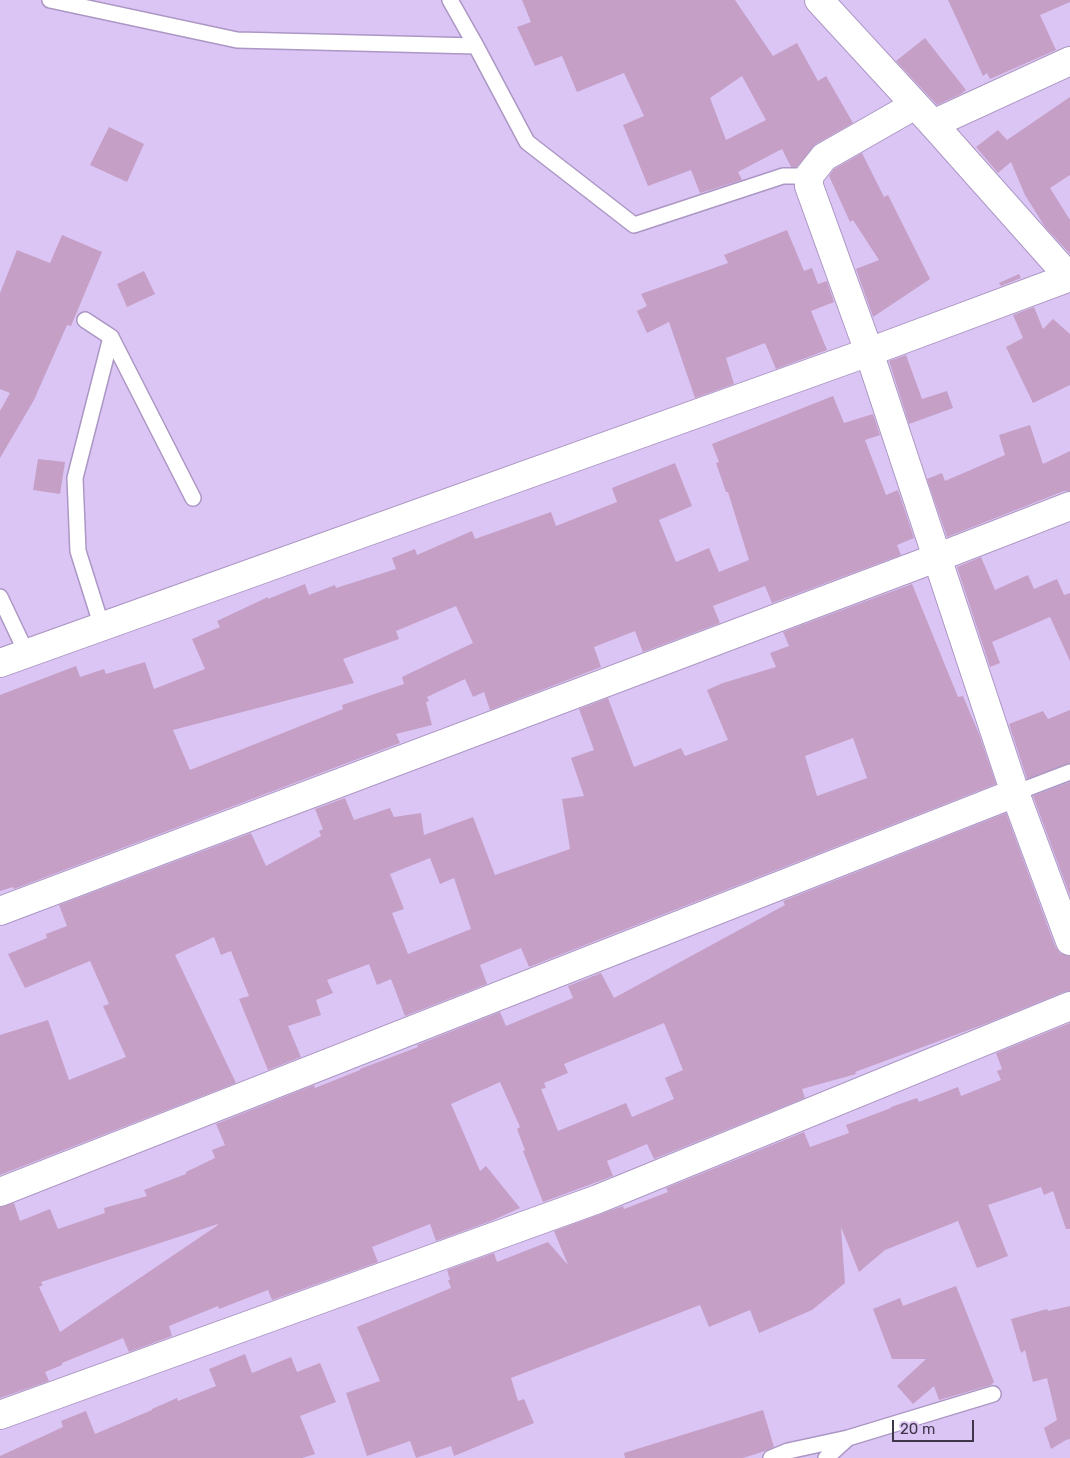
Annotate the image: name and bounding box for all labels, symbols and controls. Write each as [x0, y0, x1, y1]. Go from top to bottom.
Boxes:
scale bar [895, 1410, 978, 1442]
text: 20 m [900, 1420, 935, 1438]

